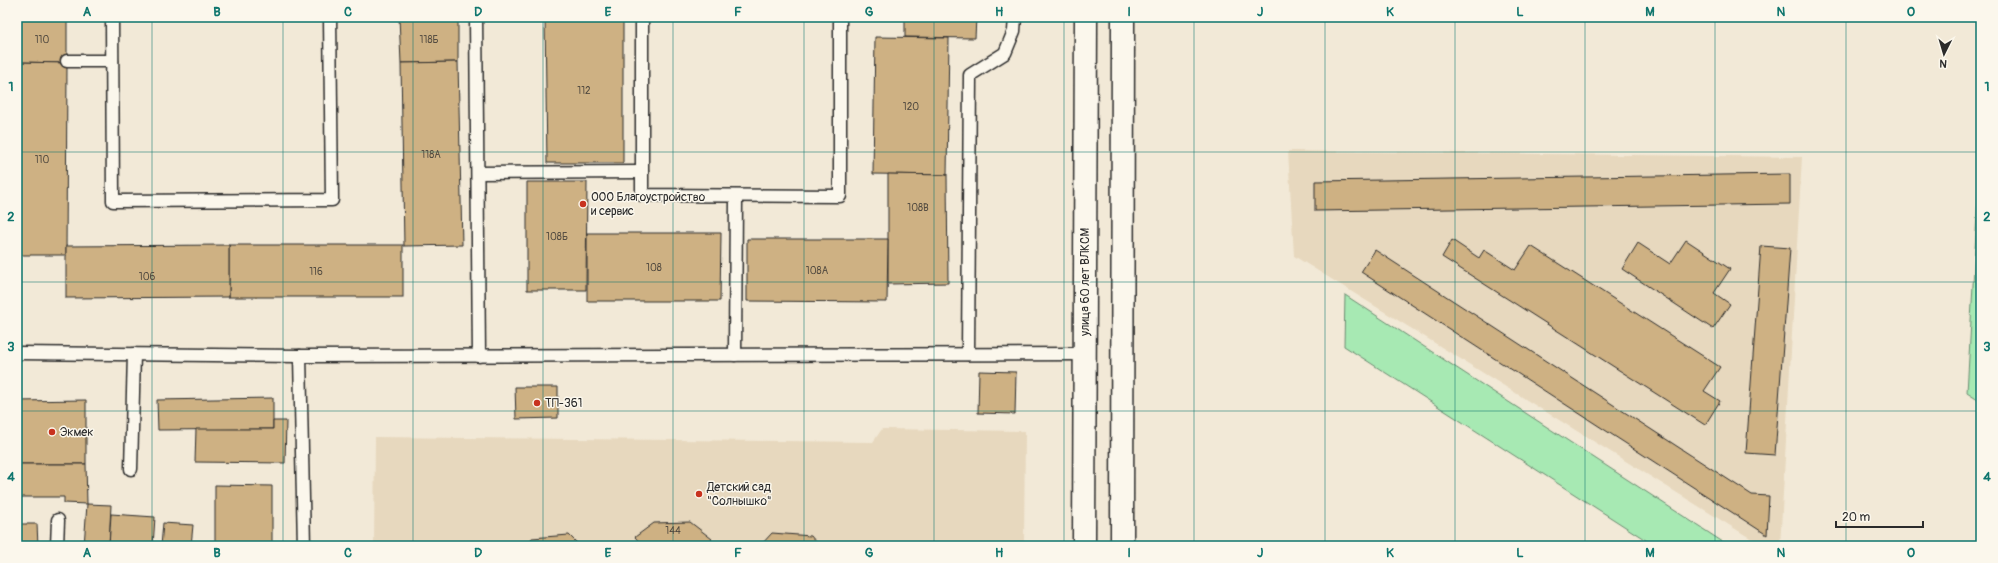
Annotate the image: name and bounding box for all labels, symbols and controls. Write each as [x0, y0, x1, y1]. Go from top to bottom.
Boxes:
text: A [83, 4, 92, 20]
text: B [213, 4, 221, 20]
text: C [344, 4, 352, 20]
text: D [474, 4, 482, 20]
text: E [605, 4, 612, 20]
text: F [734, 4, 742, 20]
text: G [865, 4, 874, 20]
text: H [995, 4, 1003, 20]
text: I [1127, 4, 1131, 20]
text: J [1257, 4, 1263, 20]
text: K [1386, 4, 1394, 20]
text: L [1516, 4, 1524, 20]
text: M [1645, 4, 1655, 20]
text: N [1777, 4, 1786, 20]
text: O [1907, 4, 1916, 20]
house number: 110 [35, 34, 49, 46]
house number: 118Б [420, 34, 438, 46]
north arrow [1924, 34, 1964, 74]
text: N [1938, 57, 1947, 70]
text: 1 [8, 79, 14, 95]
text: 1 [1984, 79, 1990, 95]
house number: 112 [577, 85, 591, 97]
house number: 120 [903, 101, 919, 113]
house number: 118А [421, 149, 441, 161]
house number: 110 [35, 154, 49, 166]
place label: ООО Благоустройство и сервис [591, 190, 706, 219]
marker: ООО Благоустройство и сервис [578, 199, 588, 209]
house number: 108В [907, 202, 929, 214]
text: 2 [7, 209, 15, 225]
text: 2 [1983, 209, 1991, 225]
street label: улица 60 лет ВЛКСМ [1078, 228, 1093, 337]
house number: 108Б [546, 231, 568, 243]
house number: 108 [646, 262, 662, 274]
house number: 108А [806, 265, 829, 277]
house number: 116 [309, 266, 323, 278]
house number: 106 [139, 271, 155, 283]
text: 3 [7, 339, 15, 355]
text: 3 [1983, 339, 1991, 355]
place label: ТП-361 [545, 396, 582, 411]
marker: ТП-361 [532, 398, 542, 408]
place label: Экмек [60, 425, 93, 440]
marker: Экмек [47, 427, 57, 437]
text: 4 [7, 469, 15, 485]
text: 4 [1983, 469, 1991, 485]
place label: Детский сад "Солнышко" [706, 480, 772, 509]
marker: Детский сад "Солнышко" [694, 489, 704, 499]
scale bar [1836, 503, 1923, 529]
text: 20 m [1842, 510, 1871, 525]
house number: 144 [665, 525, 681, 537]
text: A [83, 545, 92, 561]
text: B [213, 545, 221, 561]
text: C [344, 545, 352, 561]
text: D [474, 545, 482, 561]
text: E [605, 545, 612, 561]
text: F [734, 545, 742, 561]
text: G [865, 545, 874, 561]
text: H [995, 545, 1003, 561]
text: I [1127, 545, 1131, 561]
text: J [1257, 545, 1263, 561]
text: K [1386, 545, 1394, 561]
text: L [1516, 545, 1524, 561]
text: M [1645, 545, 1655, 561]
text: N [1777, 545, 1786, 561]
text: O [1907, 545, 1916, 561]

